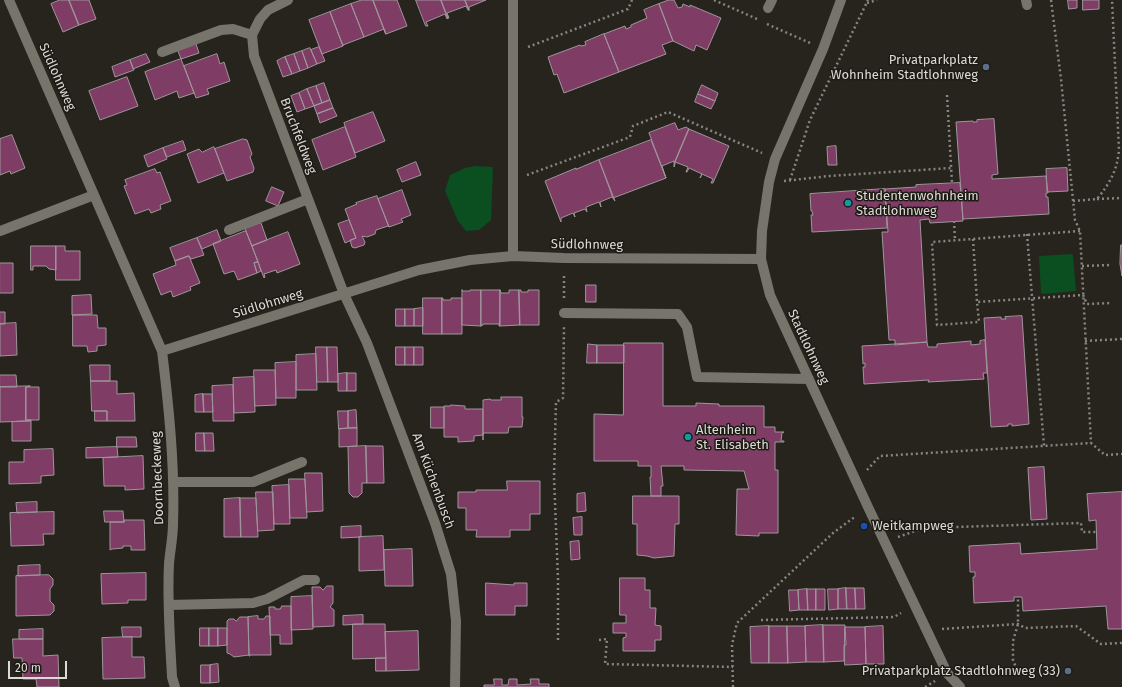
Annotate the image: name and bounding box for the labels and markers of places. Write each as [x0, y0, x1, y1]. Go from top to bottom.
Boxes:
place label: Privatparkplatz Wohnheim Stadtlohnweg [831, 52, 978, 83]
marker: Privatparkplatz Wohnheim Stadtlohnweg [981, 62, 991, 72]
place label: Studentenwohnheim Stadtlohnweg [856, 188, 979, 219]
marker: Studentenwohnheim Stadtlohnweg [843, 198, 853, 208]
place label: Altenheim St. Elisabeth [696, 422, 769, 453]
marker: Altenheim St. Elisabeth [683, 432, 693, 442]
place label: Weitkampweg [872, 518, 954, 534]
marker: Weitkampweg [859, 521, 869, 531]
place label: Privatparkplatz Stadtlohnweg (33) [862, 663, 1060, 679]
marker: Privatparkplatz Stadtlohnweg (33) [1063, 666, 1073, 676]

